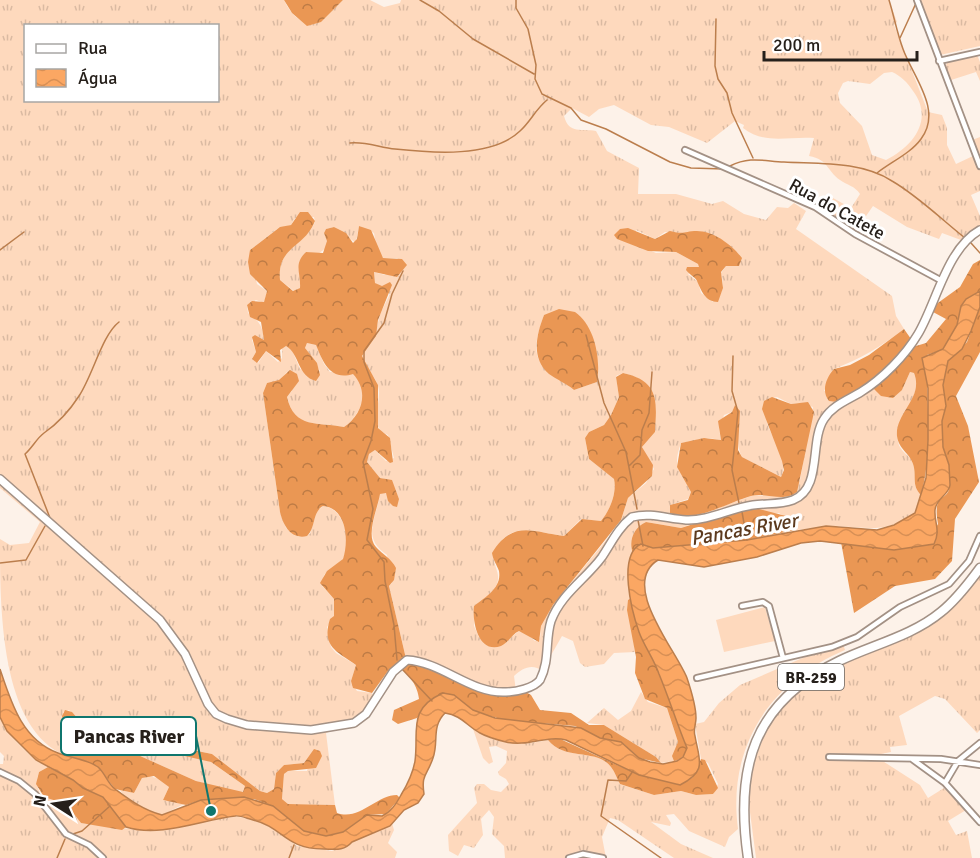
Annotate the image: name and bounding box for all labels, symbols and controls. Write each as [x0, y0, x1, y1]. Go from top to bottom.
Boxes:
legend [24, 24, 219, 102]
scale bar [764, 24, 917, 62]
text: 200 m [773, 34, 820, 56]
text: Rua [78, 37, 107, 59]
text: Água [78, 67, 117, 89]
street label: Rua do Catete [785, 174, 889, 244]
water label: Pancas River [689, 507, 802, 551]
road number: BR-259 [778, 664, 844, 690]
callout: Pancas River [61, 717, 196, 755]
text: Pancas River [74, 724, 185, 749]
north arrow [24, 774, 84, 834]
text: N [29, 794, 51, 809]

